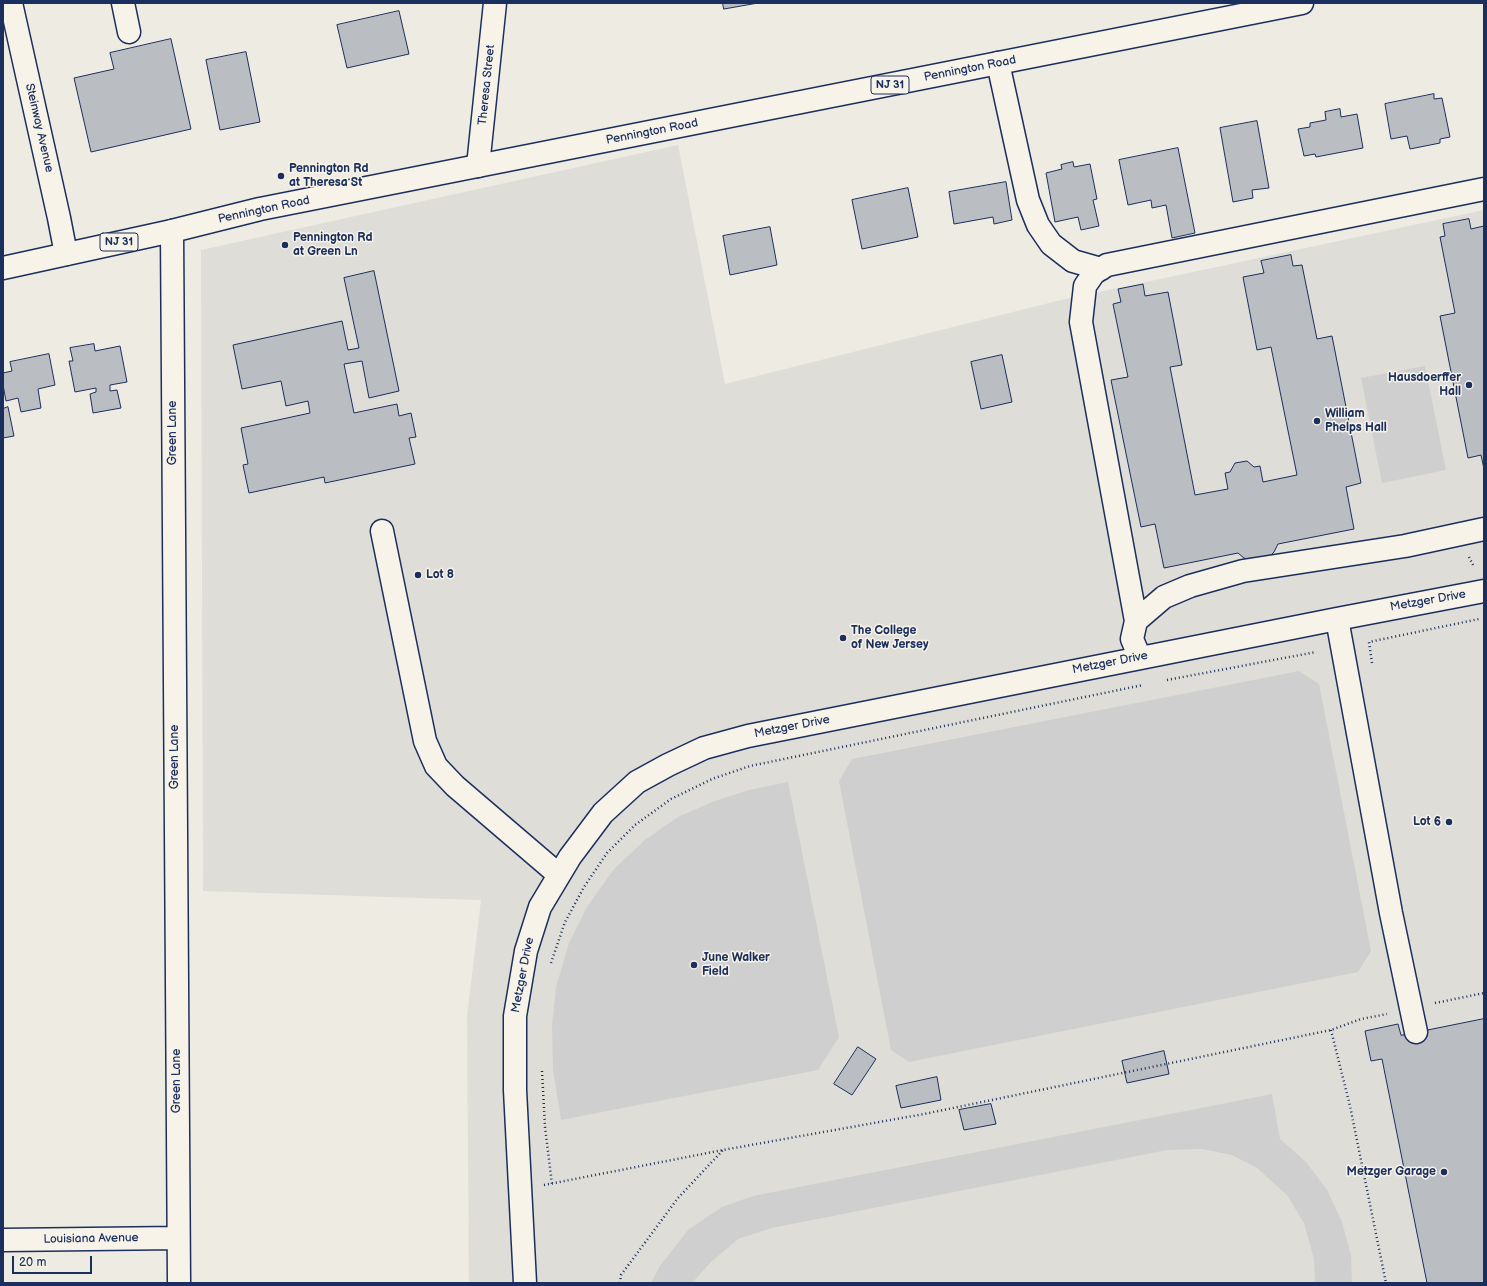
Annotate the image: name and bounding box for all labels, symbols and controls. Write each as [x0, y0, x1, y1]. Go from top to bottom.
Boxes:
street label: Theresa Street [476, 44, 498, 126]
street label: Pennington Road [923, 53, 1017, 85]
road number: NJ 31 [871, 76, 909, 94]
street label: Steinway Avenue [22, 82, 56, 174]
street label: Pennington Road [605, 116, 699, 148]
place label: Pennington Rd at Theresa St [289, 162, 369, 190]
marker: Pennington Rd at Theresa St [276, 171, 286, 181]
street label: Pennington Road [217, 193, 311, 227]
place label: Pennington Rd at Green Ln [293, 231, 373, 259]
road number: NJ 31 [100, 233, 138, 251]
marker: Pennington Rd at Green Ln [280, 240, 290, 250]
place label: Hausdoerffer Hall [1388, 371, 1461, 399]
marker: Hausdoerffer Hall [1464, 380, 1474, 390]
street label: Green Lane [166, 401, 180, 465]
place label: William Phelps Hall [1325, 407, 1387, 435]
marker: William Phelps Hall [1312, 416, 1322, 426]
place label: Lot 8 [426, 568, 454, 582]
marker: Lot 8 [413, 570, 423, 580]
street label: Metzger Drive [1389, 587, 1467, 615]
place label: The College of New Jersey [851, 624, 928, 652]
marker: The College of New Jersey [838, 633, 848, 643]
street label: Metzger Drive [1071, 649, 1149, 677]
street label: Metzger Drive [753, 713, 831, 741]
street label: Green Lane [168, 725, 182, 789]
place label: Lot 6 [1413, 815, 1441, 829]
marker: Lot 6 [1444, 817, 1454, 827]
street label: Metzger Drive [509, 936, 537, 1014]
place label: June Walker Field [702, 951, 770, 979]
marker: June Walker Field [689, 960, 699, 970]
street label: Green Lane [170, 1049, 184, 1113]
place label: Metzger Garage [1347, 1165, 1436, 1179]
marker: Metzger Garage [1439, 1167, 1449, 1177]
street label: Louisiana Avenue [43, 1231, 139, 1247]
scale bar [14, 1248, 94, 1274]
text: 20 m [19, 1255, 46, 1270]

